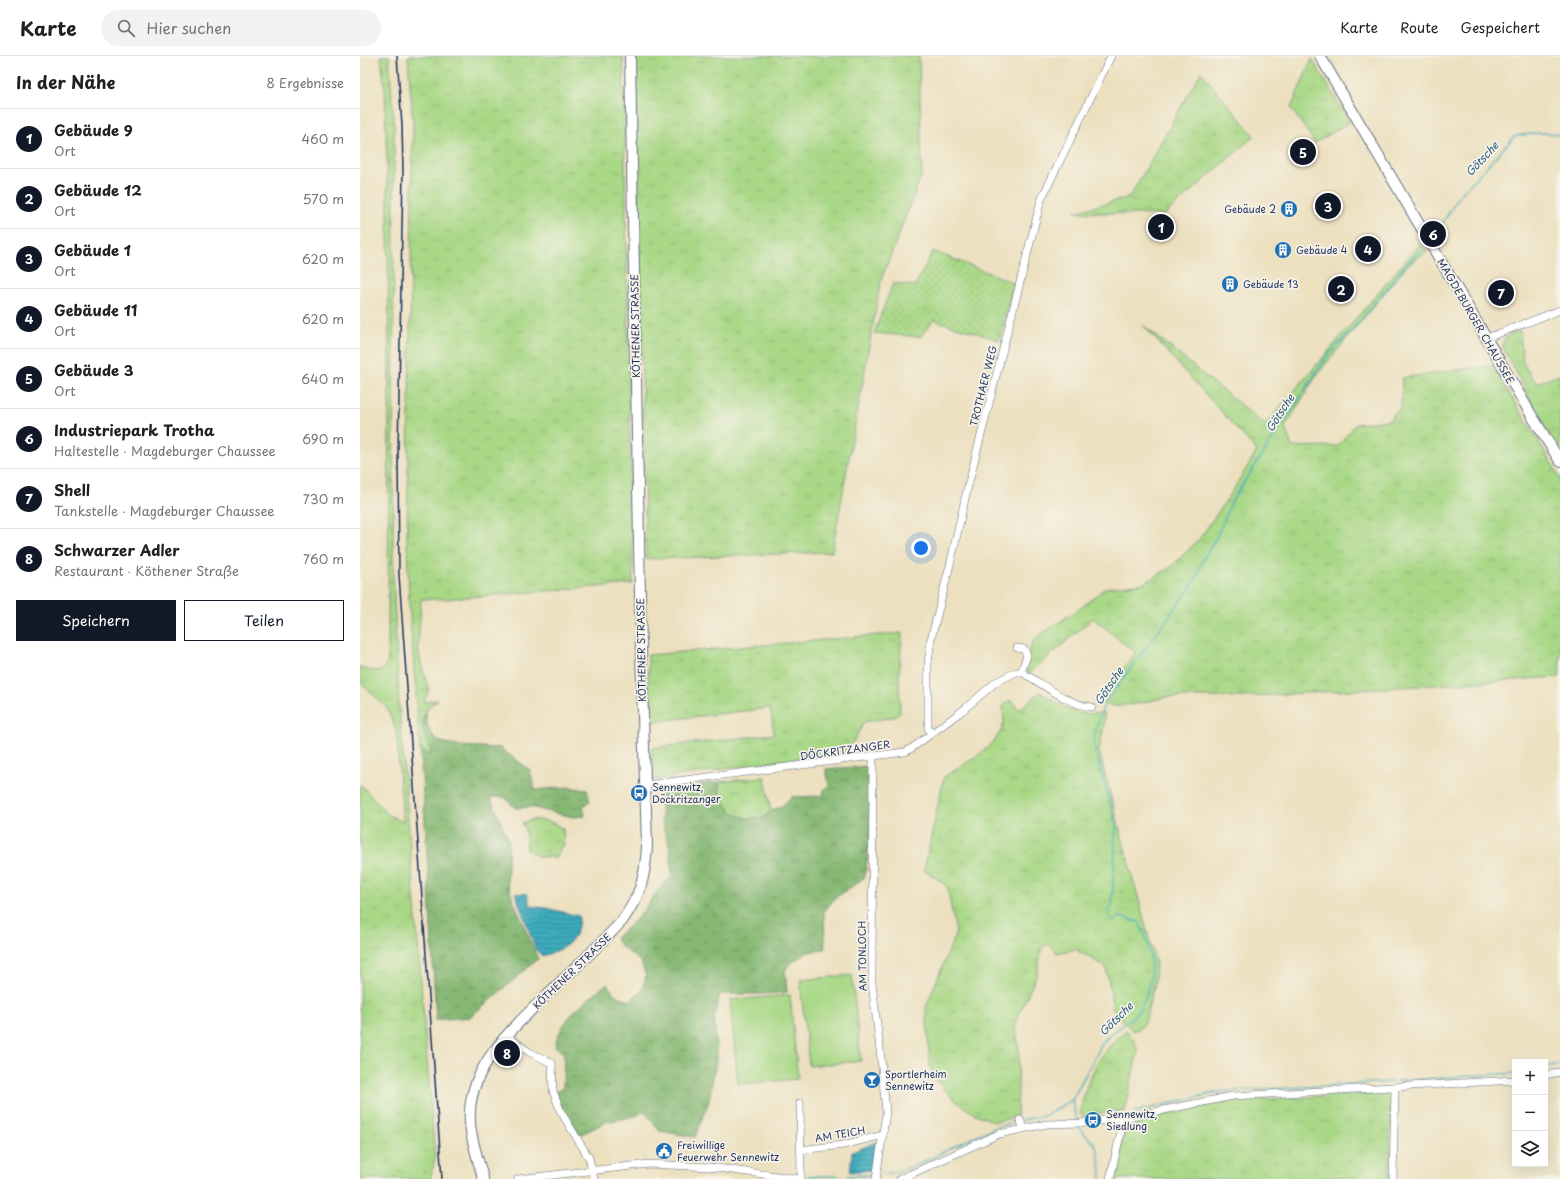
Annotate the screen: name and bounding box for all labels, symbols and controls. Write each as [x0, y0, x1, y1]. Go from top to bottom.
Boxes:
search box [101, 10, 381, 46]
text: Karte [20, 14, 77, 42]
text: Hier suchen [147, 16, 231, 39]
icon: search [115, 17, 137, 39]
text: Karte [1340, 17, 1378, 38]
text: Route [1400, 17, 1438, 38]
text: Gespeichert [1460, 17, 1540, 38]
text: In der Nähe [16, 69, 115, 95]
text: 8 Ergebnisse [266, 73, 344, 92]
text: Gebäude 9 [54, 118, 133, 141]
text: 1 [26, 129, 32, 148]
text: 460 m [301, 129, 344, 148]
pin: 5 [1290, 137, 1316, 167]
water label: Götsche [1461, 137, 1503, 180]
text: Ort [54, 141, 76, 160]
text: Gebäude 12 [54, 178, 142, 201]
text: 2 [24, 189, 34, 208]
text: 570 m [303, 189, 344, 208]
pin: 3 [1315, 191, 1341, 221]
building icon: Gebäude 2 [1279, 199, 1299, 219]
text: Ort [54, 201, 76, 220]
place label: Gebäude 2 [1224, 201, 1276, 216]
pin: 1 [1148, 212, 1174, 242]
pin: 6 [1420, 219, 1446, 249]
pin: 4 [1355, 234, 1381, 264]
text: Gebäude 1 [54, 238, 131, 261]
building icon: Gebäude 4 [1273, 240, 1293, 260]
place label: Gebäude 4 [1296, 242, 1348, 257]
text: 3 [25, 249, 33, 268]
text: 620 m [302, 249, 344, 268]
street label: MAGDEBURGER CHAUSSEE [1434, 255, 1519, 386]
text: Ort [54, 261, 76, 280]
street label: KÖTHENER STRASSE [626, 274, 643, 378]
building icon: Gebäude 13 [1220, 274, 1240, 294]
pin: 2 [1328, 274, 1354, 304]
place label: Gebäude 13 [1243, 276, 1299, 291]
pin: 7 [1488, 278, 1514, 308]
text: Gebäude 11 [54, 298, 137, 321]
text: 4 [25, 309, 33, 328]
text: 620 m [302, 309, 344, 328]
text: Ort [54, 321, 76, 340]
street label: TROTHAER WEG [965, 344, 1000, 428]
text: Gebäude 3 [54, 358, 134, 381]
text: 5 [25, 369, 33, 388]
text: 640 m [301, 369, 344, 388]
text: Ort [54, 381, 76, 400]
water label: Götsche [1261, 389, 1299, 435]
text: Industriepark Trotha [54, 418, 215, 441]
text: 6 [24, 429, 34, 448]
text: 690 m [302, 429, 344, 448]
text: Haltestelle · Magdeburger Chaussee [54, 441, 276, 460]
text: Shell [54, 478, 90, 501]
text: 7 [25, 489, 33, 508]
text: 730 m [303, 489, 344, 508]
text: Tankstelle · Magdeburger Chaussee [54, 501, 275, 520]
text: Schwarzer Adler [54, 538, 180, 561]
your location [911, 538, 931, 558]
text: 8 [25, 549, 33, 568]
text: 760 m [303, 549, 344, 568]
text: Restaurant · Köthener Straße [54, 561, 239, 580]
street label: KÖTHENER STRASSE [632, 598, 649, 702]
button: Speichern [16, 600, 176, 641]
button: Teilen [184, 600, 344, 641]
water label: Götsche [1090, 663, 1128, 708]
street label: DÖCKRITZANGER [799, 736, 891, 763]
place label: Sennewitz, Döckritzanger [652, 779, 721, 806]
bus stop icon: Sennewitz, Döckritzanger [629, 783, 649, 803]
street label: AM TONLOCH [853, 920, 870, 991]
street label: KÖTHENER STRASSE [529, 929, 614, 1012]
water label: Götsche [1095, 997, 1138, 1039]
pin: 8 [494, 1038, 520, 1068]
map controls [1512, 1059, 1548, 1167]
button: + [1512, 1059, 1548, 1095]
place label: Sportlerheim Sennewitz [885, 1066, 947, 1093]
bar icon: Sportlerheim Sennewitz [862, 1070, 882, 1090]
button: − [1512, 1095, 1548, 1131]
place label: Sennewitz, Siedlung [1106, 1106, 1158, 1133]
bus stop icon: Sennewitz, Siedlung [1083, 1110, 1103, 1130]
street label: AM TEICH [814, 1122, 866, 1145]
button: layers [1512, 1131, 1548, 1167]
place label: Freiwillige Feuerwehr Sennewitz [677, 1137, 779, 1164]
public building icon: Freiwillige Feuerwehr Sennewitz [654, 1141, 674, 1161]

